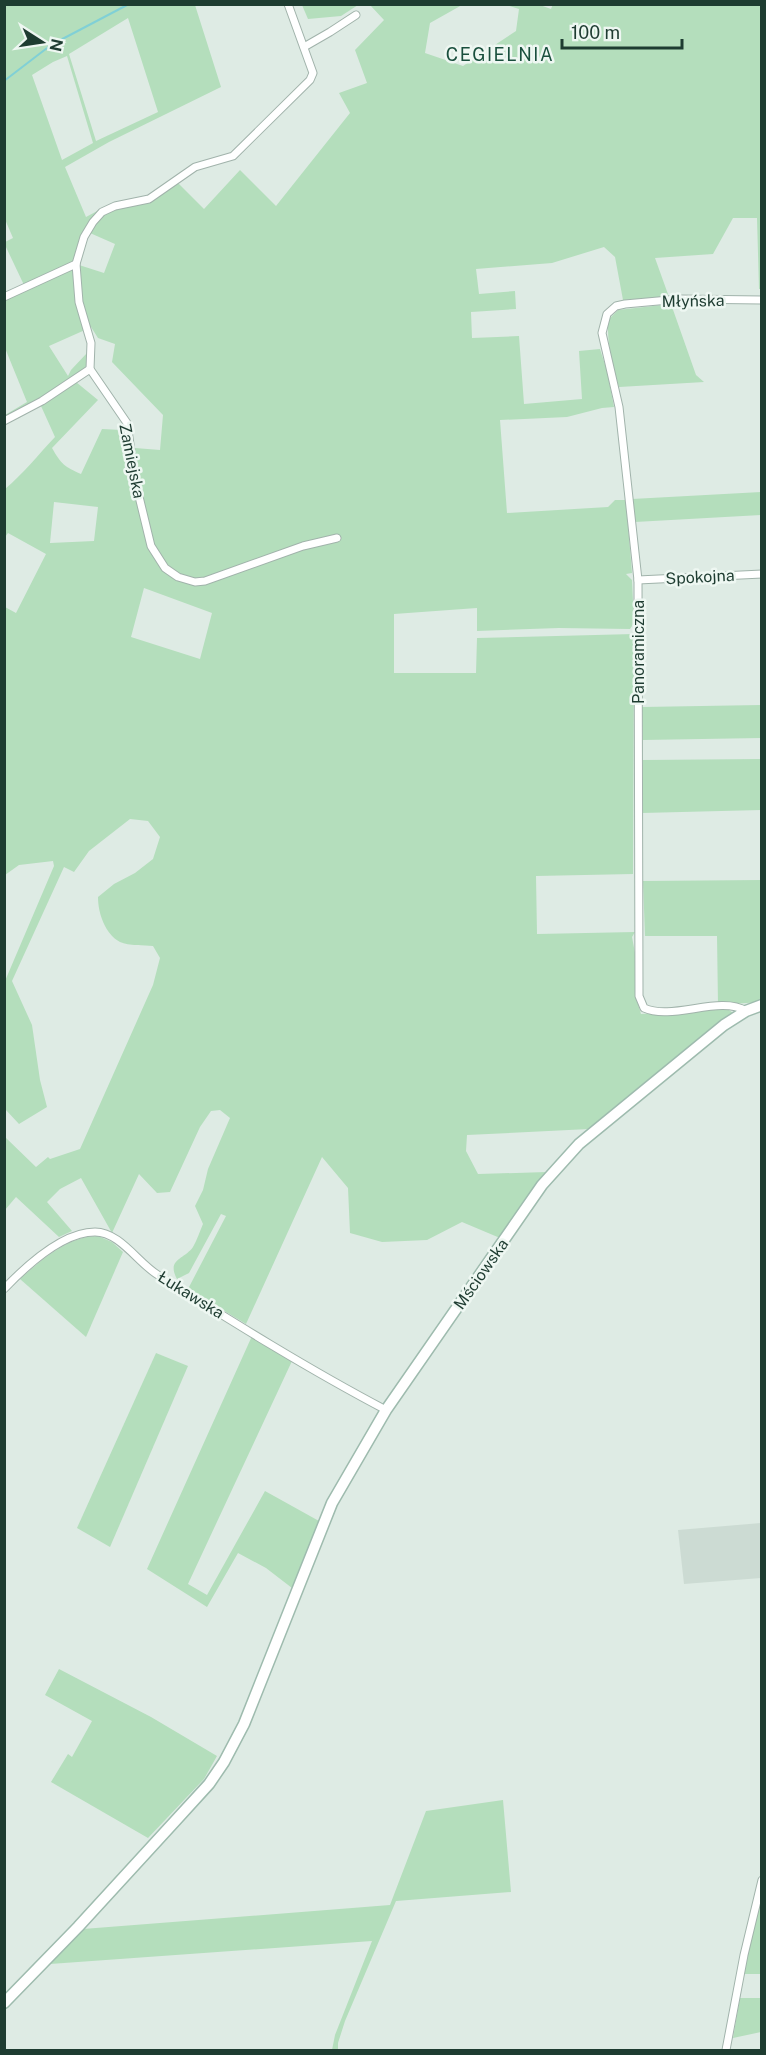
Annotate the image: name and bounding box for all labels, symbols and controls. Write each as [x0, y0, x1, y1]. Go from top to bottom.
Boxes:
north arrow [12, 12, 72, 72]
scale bar [562, 12, 682, 50]
text: 100 m [571, 22, 620, 43]
text: N [46, 37, 67, 53]
district label: CEGIELNIA [446, 44, 554, 65]
street label: Młyńska [661, 291, 725, 311]
street label: Zamiejska [115, 422, 149, 500]
street label: Spokojna [665, 566, 735, 588]
street label: Panoramiczna [629, 600, 648, 704]
street label: Mściowska [450, 1235, 512, 1313]
street label: Łukawska [155, 1267, 227, 1323]

